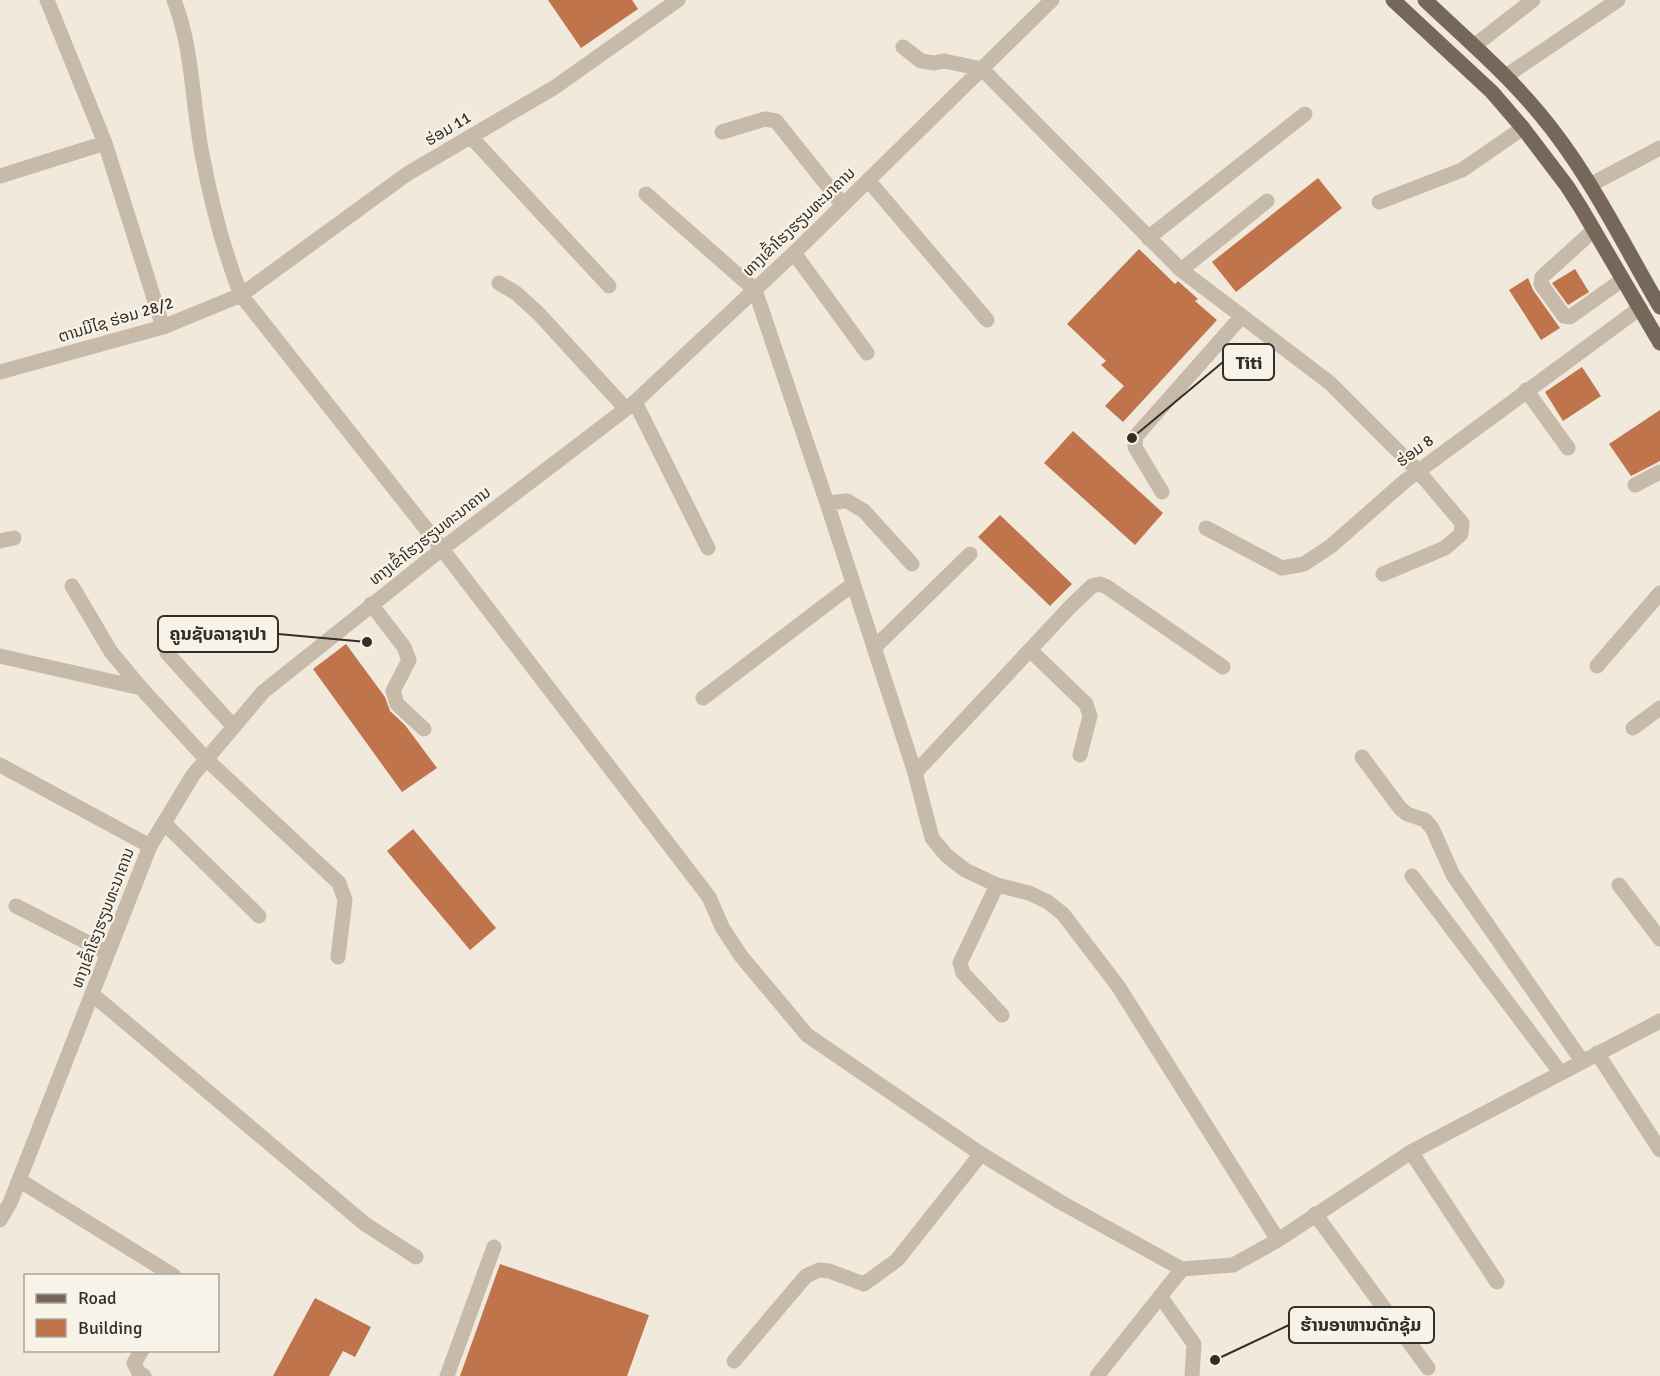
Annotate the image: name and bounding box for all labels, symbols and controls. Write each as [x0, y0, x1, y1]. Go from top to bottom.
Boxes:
street label: ຮ່ອມ 11 [421, 107, 475, 151]
street label: ທາງເຂົ້າໂຮງຮຽນທະນາຄານ [737, 162, 859, 281]
street label: ຕານມີໄຊ ຮ່ອມ 28/2 [56, 293, 176, 347]
callout: Titi [1223, 344, 1274, 380]
text: Titi [1236, 352, 1262, 374]
street label: ຮ່ອມ 8 [1392, 430, 1438, 472]
street label: ທາງເຂົ້າໂຮງຮຽນທະນາຄານ [364, 481, 495, 590]
callout: ຄູນຊັບລາຊາປາ [158, 616, 278, 652]
text: ຄູນຊັບລາຊາປາ [170, 623, 266, 645]
street label: ທາງເຂົ້າໂຮງຮຽນທະນາຄານ [65, 844, 139, 991]
legend [24, 1274, 219, 1352]
text: Road [78, 1287, 117, 1309]
callout: ຮ້ານອາຫານດັກຊຸ້ມ [1289, 1307, 1434, 1343]
text: ຮ້ານອາຫານດັກຊຸ້ມ [1301, 1314, 1421, 1337]
text: Building [78, 1317, 142, 1339]

